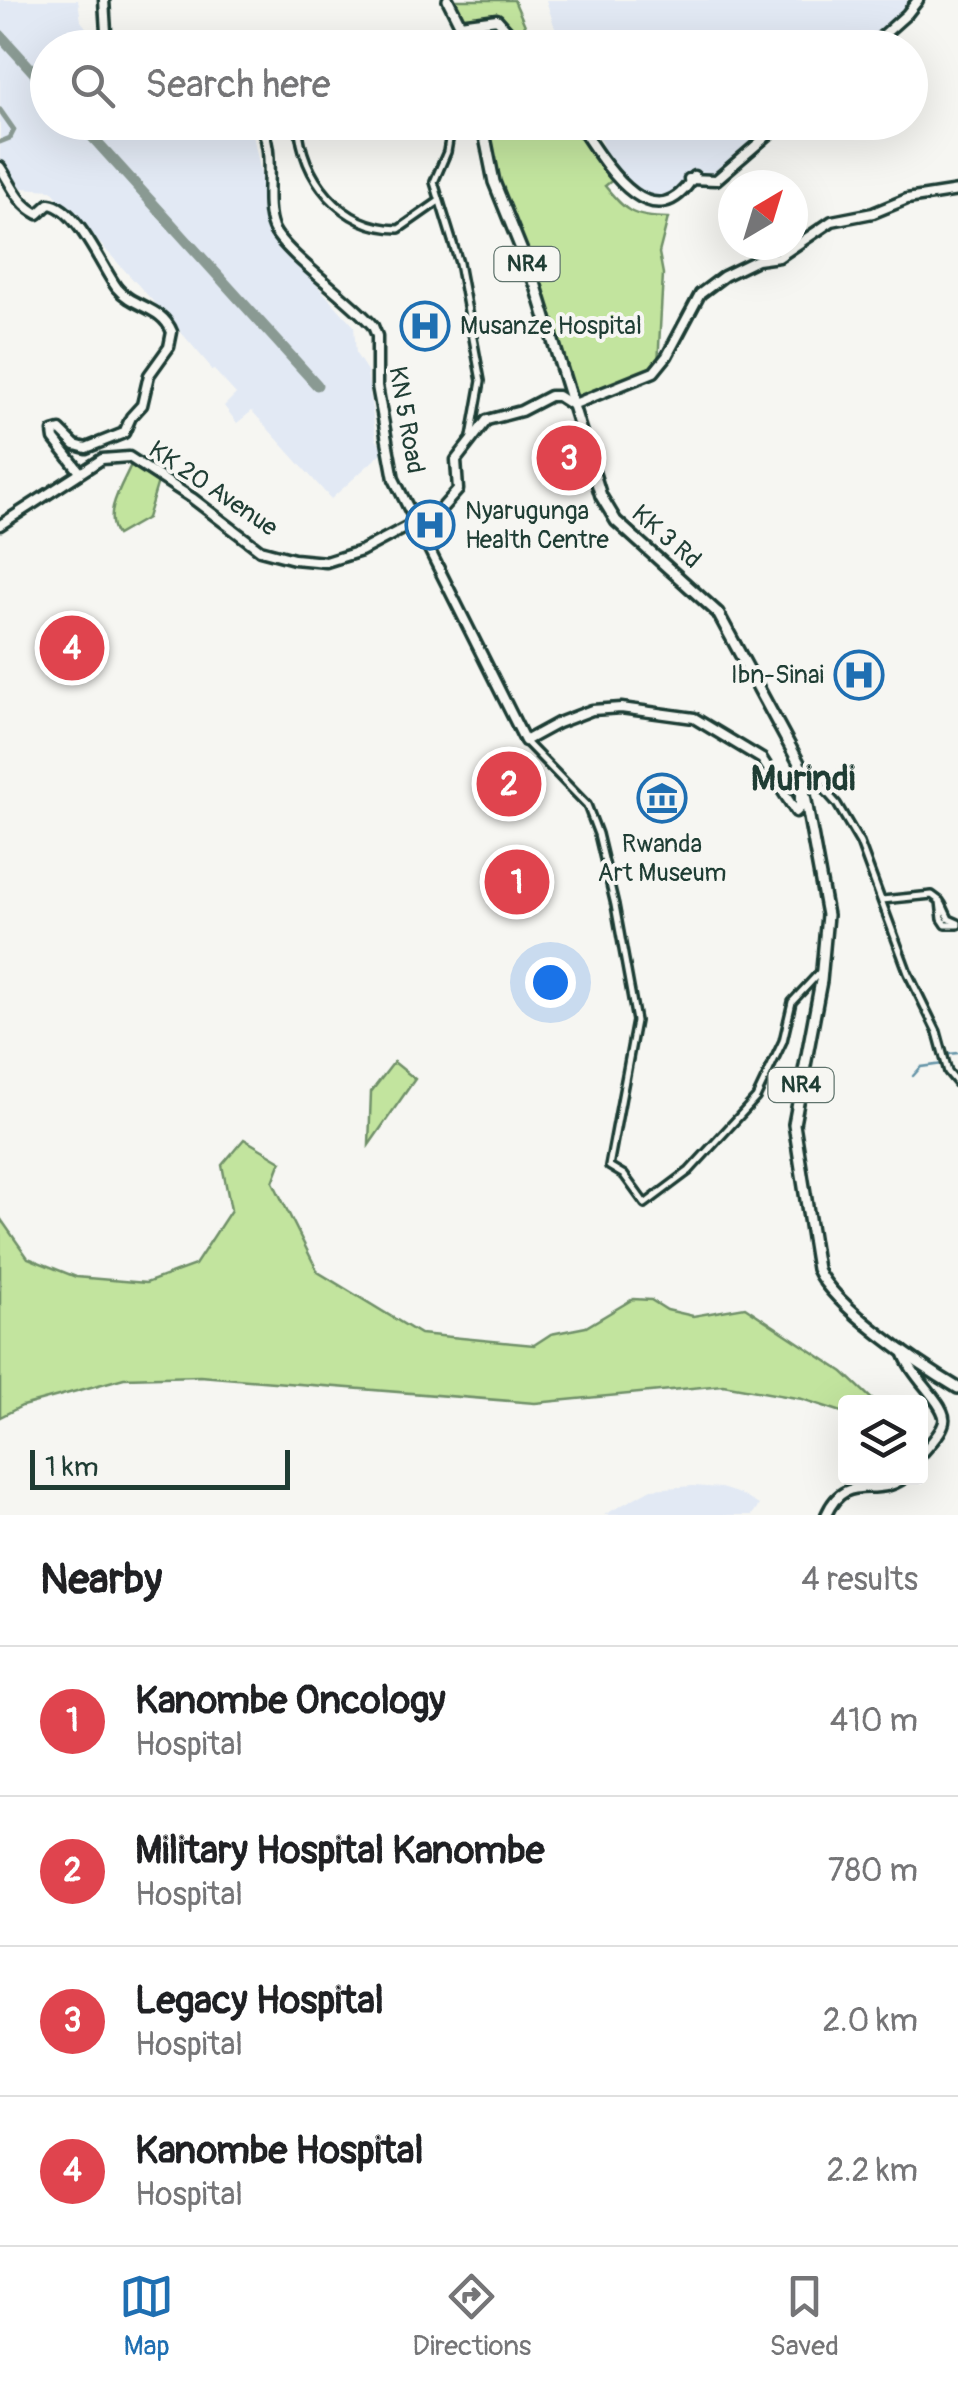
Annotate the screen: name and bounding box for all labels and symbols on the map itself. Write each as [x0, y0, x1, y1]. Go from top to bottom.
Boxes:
north arrow [718, 170, 808, 260]
road number: NR4 [494, 247, 560, 281]
hospital icon: Musanze Hospital [399, 300, 451, 352]
place label: Musanze Hospital [460, 311, 642, 342]
street label: KN 5 Road [381, 364, 431, 476]
pin: 3 [536, 420, 602, 496]
street label: KK 20 Avenue [143, 435, 284, 544]
place label: Nyarugunga Health Centre [465, 496, 610, 556]
hospital icon: Nyarugunga Health Centre [404, 499, 456, 551]
street label: KK 3 Rd [625, 499, 707, 575]
pin: 4 [40, 610, 104, 686]
hospital icon: Ibn-Sinai [833, 649, 885, 701]
place label: Ibn-Sinai [731, 660, 824, 691]
pin: 2 [476, 746, 542, 822]
district label: Murindi [751, 757, 855, 801]
museum icon: Rwanda Art Museum [636, 772, 688, 824]
place label: Rwanda Art Museum [598, 829, 726, 889]
pin: 1 [484, 844, 550, 920]
your location [525, 957, 576, 1008]
road number: NR4 [768, 1068, 834, 1102]
scale bar [30, 1445, 290, 1490]

